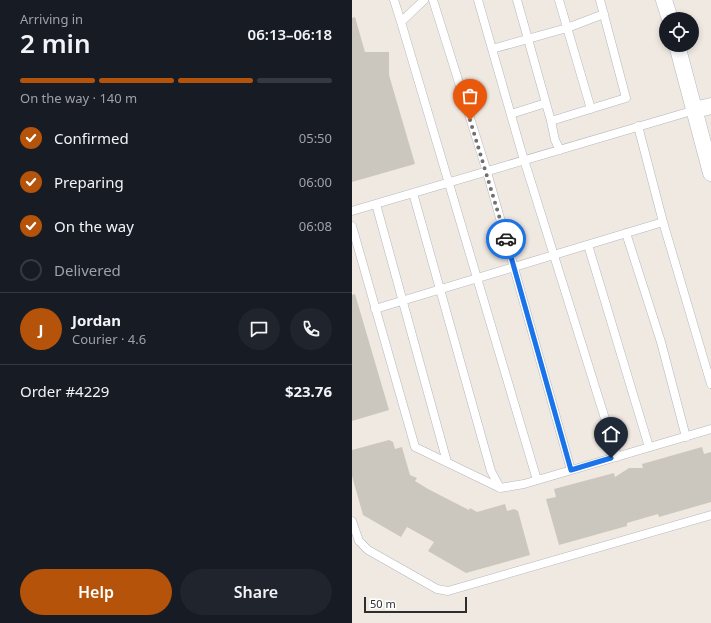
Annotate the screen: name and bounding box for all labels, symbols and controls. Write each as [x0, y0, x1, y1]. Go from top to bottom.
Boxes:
text: Arriving in [20, 10, 83, 28]
map controls [659, 12, 699, 52]
button: locate [659, 12, 699, 52]
text: 06:13–06:18 [248, 24, 332, 44]
text: 2 min [20, 25, 91, 61]
pin [453, 79, 487, 120]
icon: bag [459, 85, 481, 107]
text: On the way · 140 m [20, 89, 137, 107]
icon: check [20, 127, 42, 149]
text: Confirmed [54, 128, 129, 148]
text: 05:50 [299, 129, 332, 147]
icon: check [20, 171, 42, 193]
text: Preparing [54, 172, 124, 192]
text: 06:00 [299, 173, 332, 191]
icon: check [20, 215, 42, 237]
text: On the way [54, 216, 134, 236]
text: 06:08 [299, 217, 332, 235]
courier [486, 219, 526, 259]
icon: car [495, 228, 517, 250]
text: Delivered [54, 260, 121, 280]
button: chat [238, 308, 280, 350]
button: phone [290, 308, 332, 350]
text: Jordan [72, 310, 121, 330]
text: J [39, 319, 43, 339]
text: Courier · 4.6 [72, 330, 146, 348]
text: Order #4229 [20, 381, 109, 401]
text: $23.76 [285, 381, 332, 401]
pin [594, 417, 628, 458]
icon: home [600, 423, 622, 445]
button: Help [20, 569, 172, 615]
button: Share [180, 569, 332, 615]
scale bar [364, 595, 467, 614]
text: 50 m [370, 596, 396, 611]

